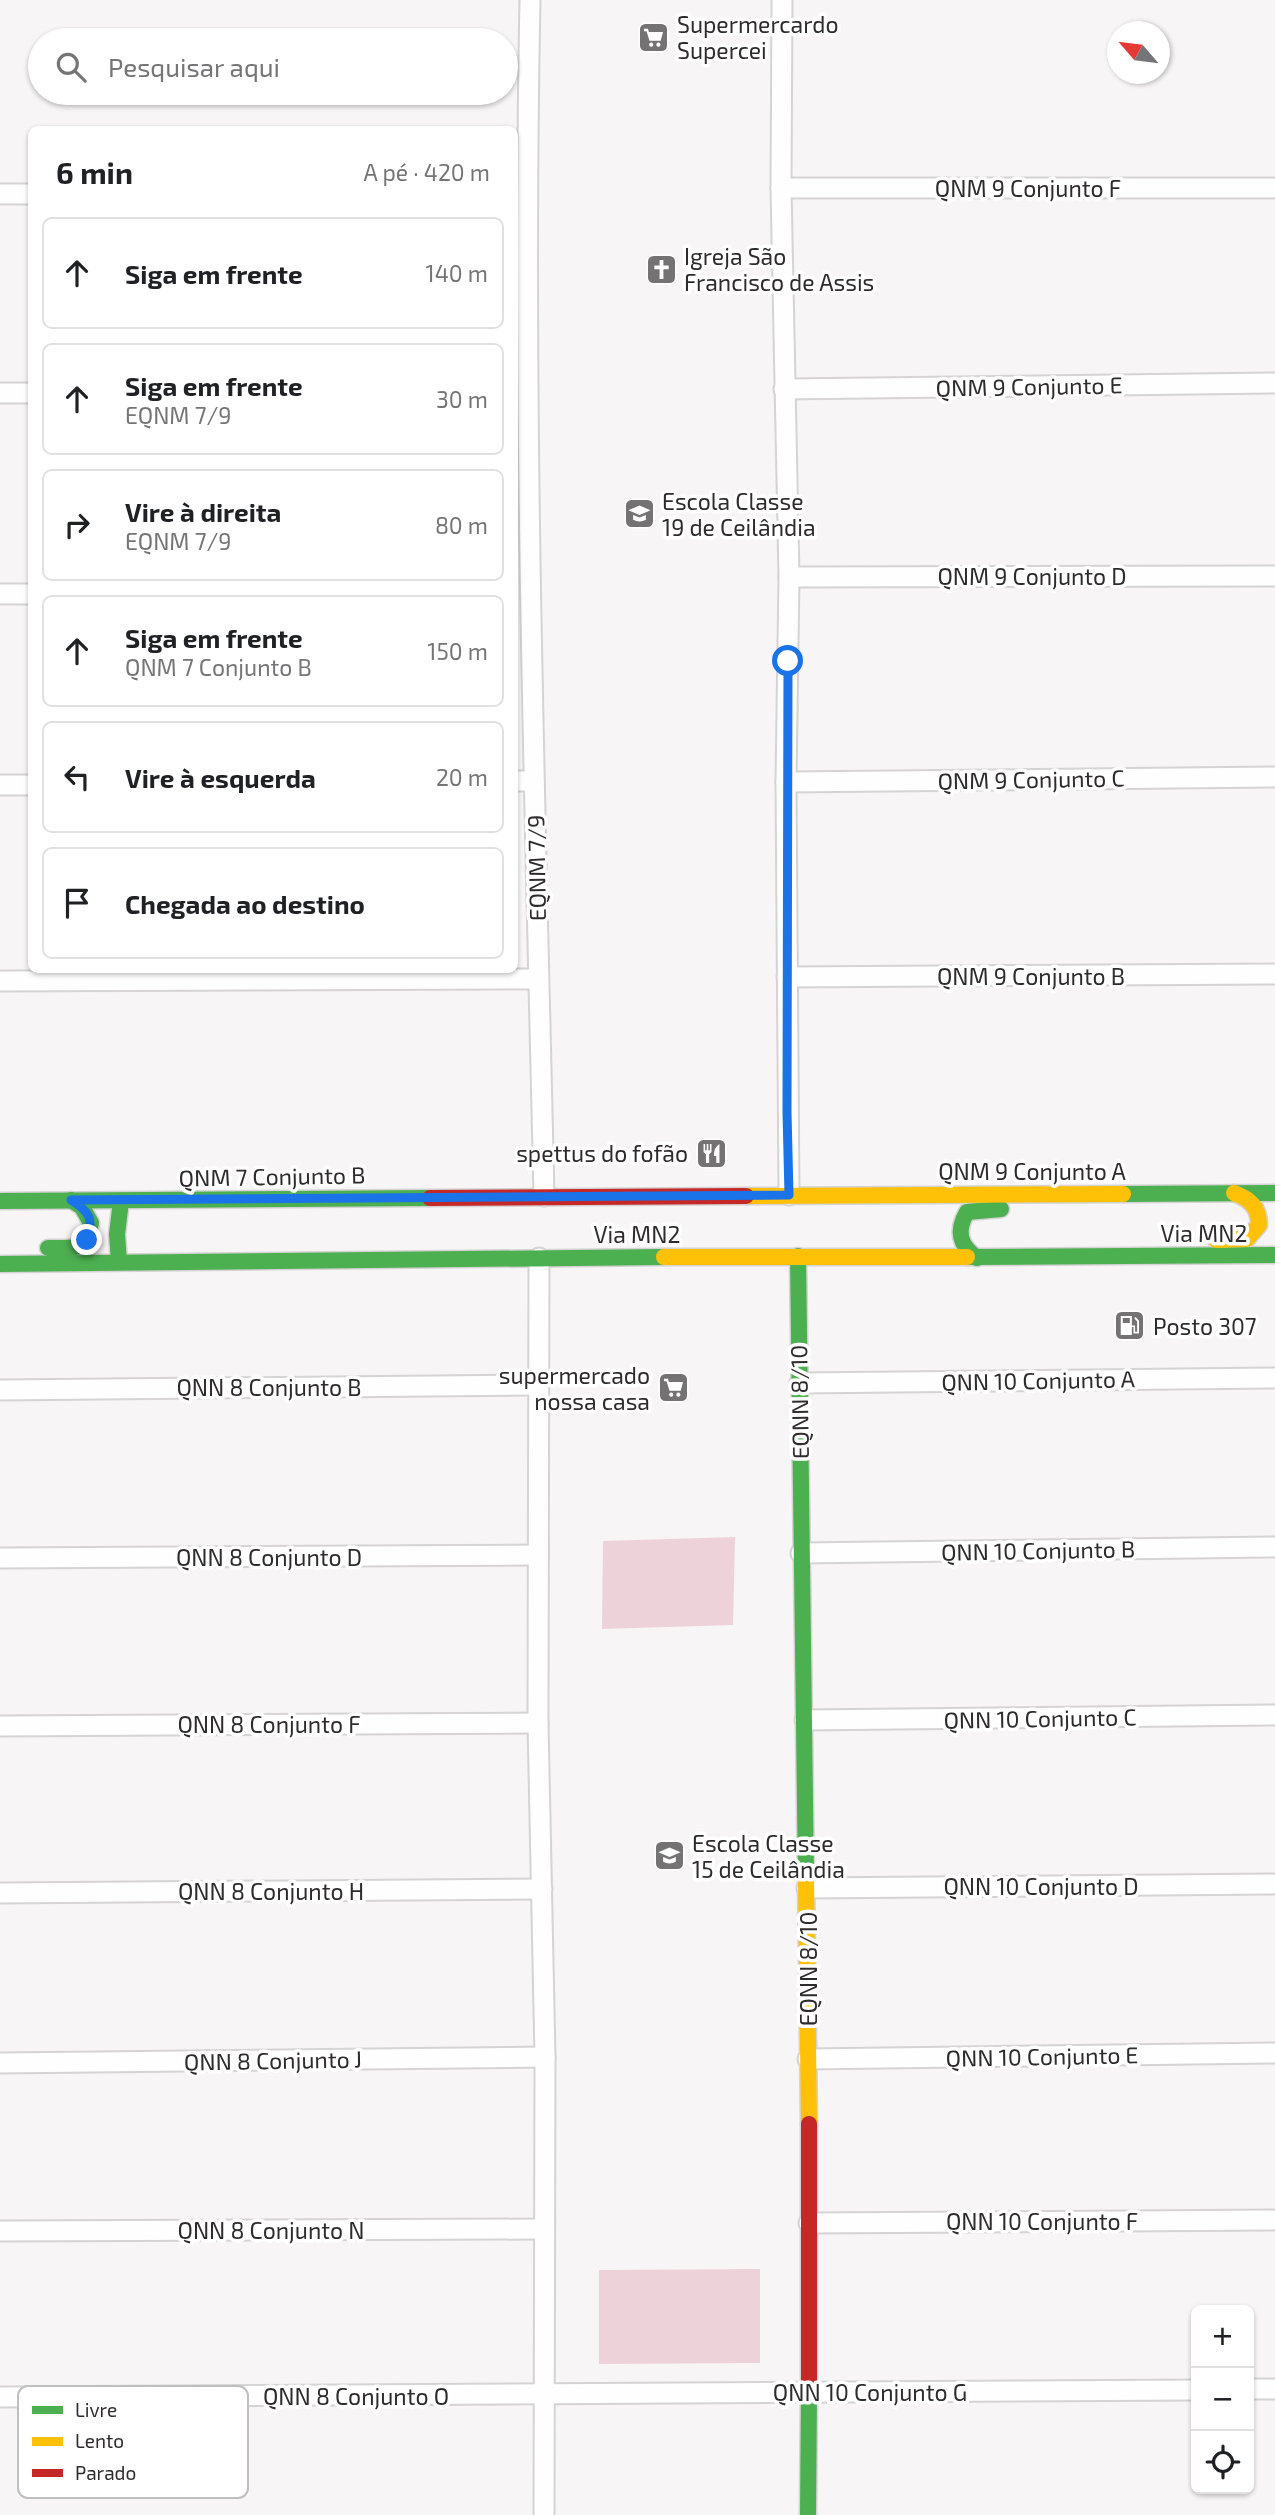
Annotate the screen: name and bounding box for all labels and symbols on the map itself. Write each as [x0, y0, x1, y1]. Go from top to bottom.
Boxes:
place label: Supermercardo Supercei [677, 10, 838, 64]
supermarket icon: Supermercardo Supercei [637, 20, 671, 54]
north arrow [1107, 21, 1170, 84]
street label: QNM 9 Conjunto F [935, 174, 1121, 202]
place label: Igreja São Francisco de Assis [684, 242, 874, 296]
church icon: Igreja São Francisco de Assis [644, 252, 678, 286]
street label: QNM 9 Conjunto E [935, 370, 1123, 402]
place label: Escola Classe 19 de Ceilândia [662, 487, 816, 541]
school or university icon: Escola Classe 19 de Ceilândia [622, 497, 656, 531]
street label: QNM 9 Conjunto D [937, 562, 1127, 590]
route start [772, 645, 803, 676]
street label: QNM 9 Conjunto C [937, 763, 1125, 795]
street label: EQNM 7/9 [521, 815, 551, 921]
street label: QNM 9 Conjunto B [937, 962, 1125, 990]
restaurant icon: spettus do fofão [694, 1136, 728, 1170]
place label: spettus do fofão [516, 1139, 688, 1167]
street label: QNM 9 Conjunto A [938, 1157, 1127, 1185]
street label: QNM 7 Conjunto B [178, 1160, 366, 1192]
street label: Via MN2 [1161, 1219, 1247, 1247]
street label: Via MN2 [594, 1220, 680, 1248]
route end [71, 1224, 102, 1255]
fuel station icon: Posto 307 [1113, 1309, 1147, 1343]
place label: Posto 307 [1153, 1312, 1257, 1340]
street label: EQNN 8/10 [784, 1344, 814, 1460]
place label: supermercado nossa casa [499, 1361, 650, 1415]
street label: QNN 10 Conjunto A [941, 1364, 1136, 1396]
supermarket icon: supermercado nossa casa [656, 1371, 690, 1405]
street label: QNN 8 Conjunto B [176, 1373, 362, 1401]
street label: QNN 10 Conjunto B [941, 1534, 1135, 1566]
street label: QNN 8 Conjunto D [176, 1543, 362, 1571]
street label: QNN 10 Conjunto C [943, 1702, 1137, 1734]
street label: QNN 8 Conjunto F [177, 1710, 361, 1738]
place label: Escola Classe 15 de Ceilândia [692, 1829, 845, 1883]
school or university icon: Escola Classe 15 de Ceilândia [652, 1839, 686, 1873]
street label: QNN 10 Conjunto D [943, 1872, 1139, 1900]
street label: QNN 8 Conjunto H [178, 1877, 364, 1905]
street label: EQNN 8/10 [794, 1912, 822, 2026]
street label: QNN 10 Conjunto E [945, 2040, 1139, 2072]
street label: QNN 8 Conjunto J [184, 2044, 362, 2076]
street label: QNN 10 Conjunto F [946, 2207, 1138, 2235]
street label: QNN 8 Conjunto N [178, 2216, 364, 2244]
street label: QNN 10 Conjunto G [773, 2378, 967, 2406]
street label: QNN 8 Conjunto O [263, 2382, 449, 2410]
legend [18, 2386, 248, 2498]
text: Livre [75, 2398, 117, 2421]
text: Lento [75, 2429, 124, 2452]
text: Parado [75, 2461, 136, 2484]

